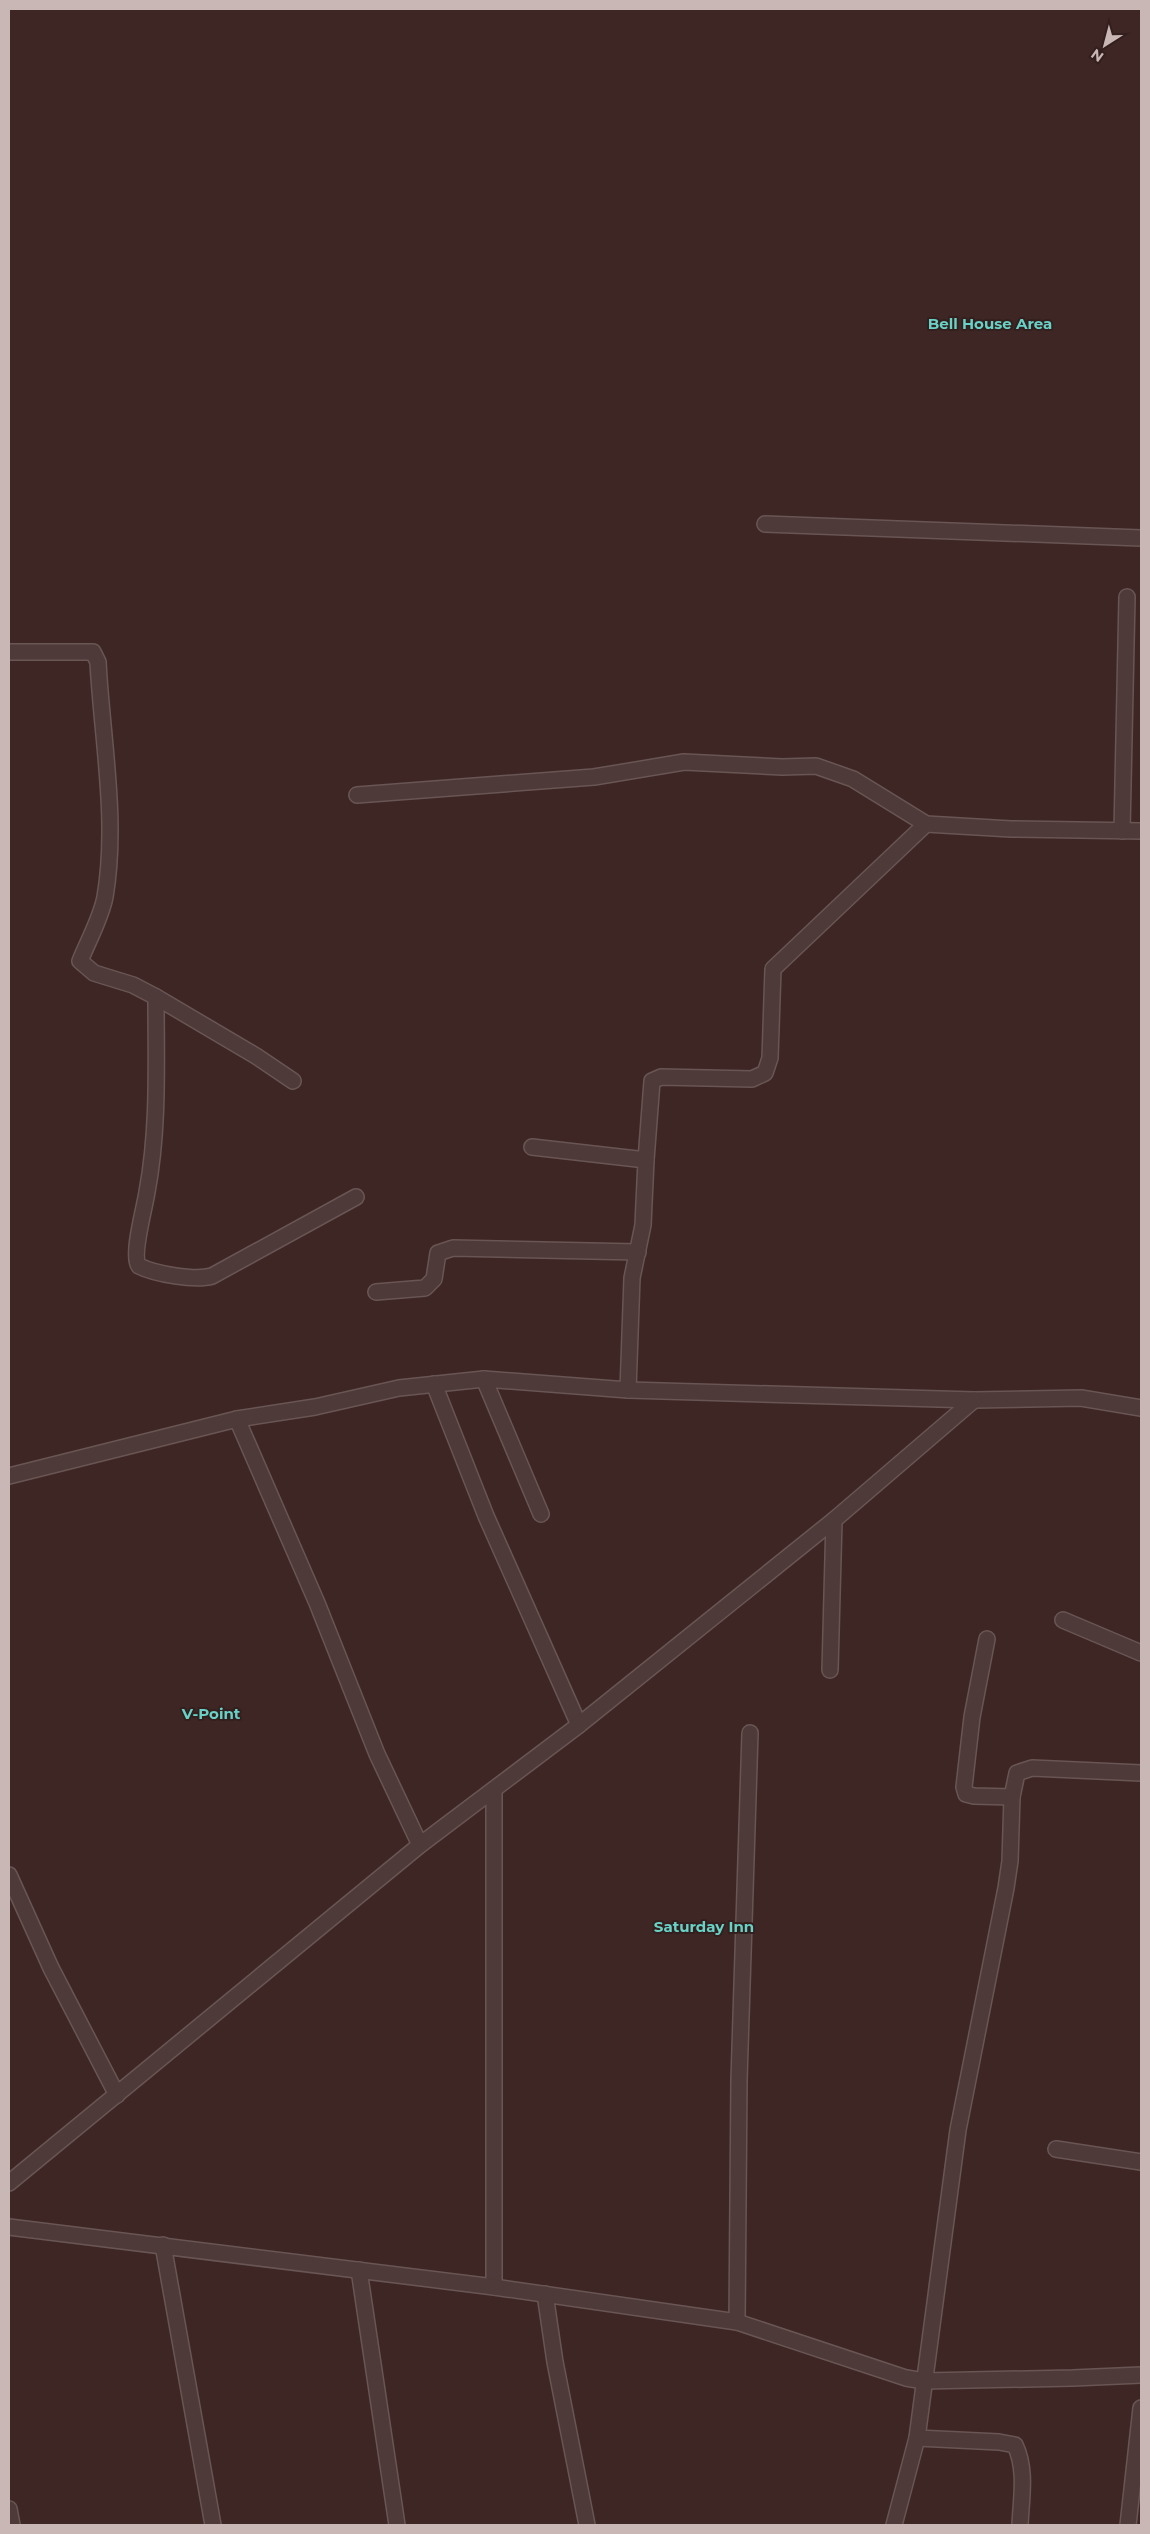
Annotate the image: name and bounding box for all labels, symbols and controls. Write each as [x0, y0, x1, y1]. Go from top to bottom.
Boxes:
north arrow [1080, 20, 1130, 70]
text: N [1087, 45, 1107, 66]
district label: Bell House Area [928, 314, 1052, 333]
district label: V-Point [181, 1704, 241, 1723]
district label: Saturday Inn [654, 1917, 754, 1936]

